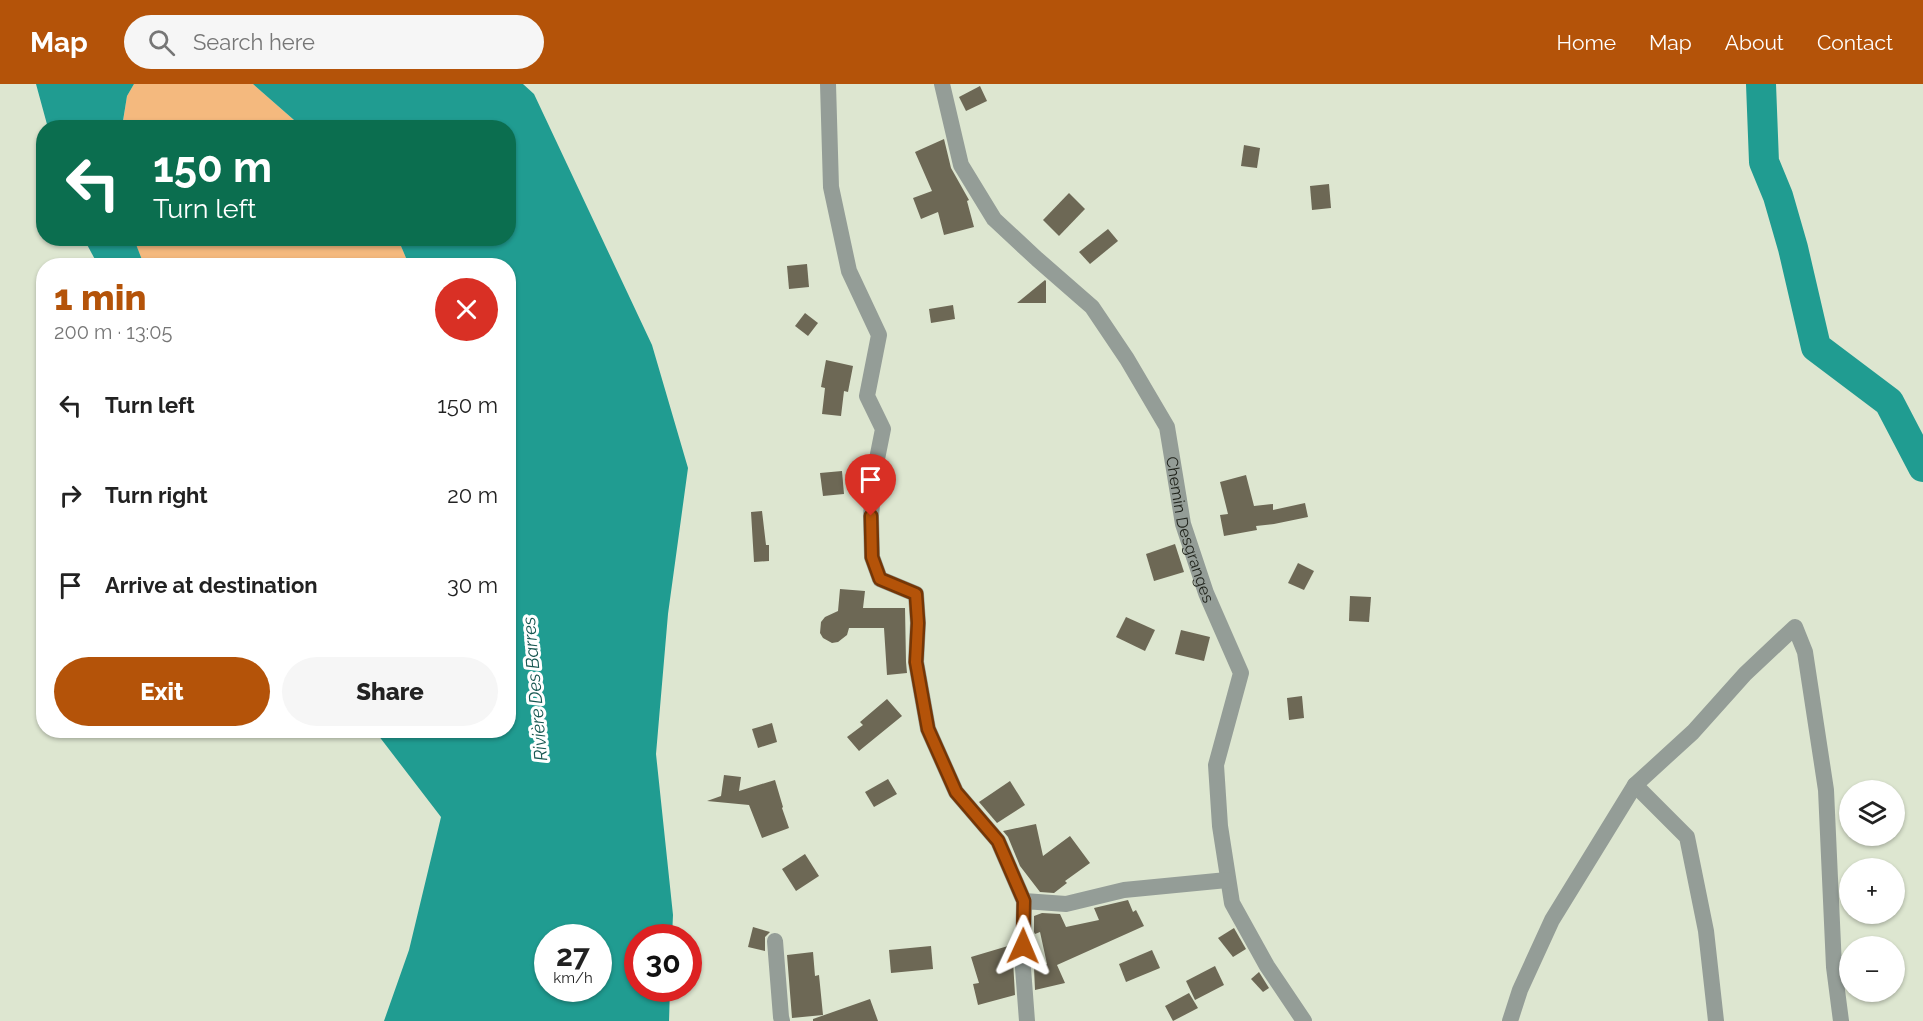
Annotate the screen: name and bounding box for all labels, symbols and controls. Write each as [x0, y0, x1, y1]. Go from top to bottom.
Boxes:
search box [124, 15, 544, 69]
text: Map [30, 26, 88, 59]
icon: search [145, 26, 178, 59]
text: Search here [193, 29, 315, 55]
text: Home [1557, 30, 1616, 55]
text: Map [1649, 30, 1692, 55]
text: About [1725, 30, 1784, 55]
text: Contact [1817, 30, 1893, 55]
text: 150 m [153, 143, 272, 192]
icon: left [54, 144, 132, 222]
text: Turn left [153, 193, 256, 224]
text: 1 min [54, 276, 146, 318]
button: close [435, 278, 498, 341]
text: 200 m · 13:05 [54, 320, 173, 344]
icon: left [54, 389, 87, 422]
text: Turn left [105, 392, 195, 418]
text: 150 m [437, 392, 498, 418]
pin [845, 454, 896, 516]
street label: Chemin Desgranges [1162, 455, 1218, 606]
icon: arrive [854, 463, 887, 496]
icon: right [54, 479, 87, 512]
text: Turn right [105, 482, 208, 508]
text: 20 m [447, 482, 498, 508]
icon: arrive [54, 569, 87, 602]
text: Arrive at destination [105, 572, 318, 598]
text: 30 m [447, 572, 498, 598]
water label: Rivière Des Barres [518, 615, 551, 762]
button: Exit [54, 657, 270, 726]
button: Share [282, 657, 498, 726]
map controls [1839, 780, 1905, 1002]
button: layers [1839, 780, 1905, 846]
button: + [1839, 858, 1905, 924]
position arrow [991, 914, 1055, 978]
speed limit sign: 30 [624, 924, 702, 1002]
button: − [1839, 936, 1905, 1002]
text: 27 [556, 938, 590, 973]
text: km/h [553, 969, 593, 987]

